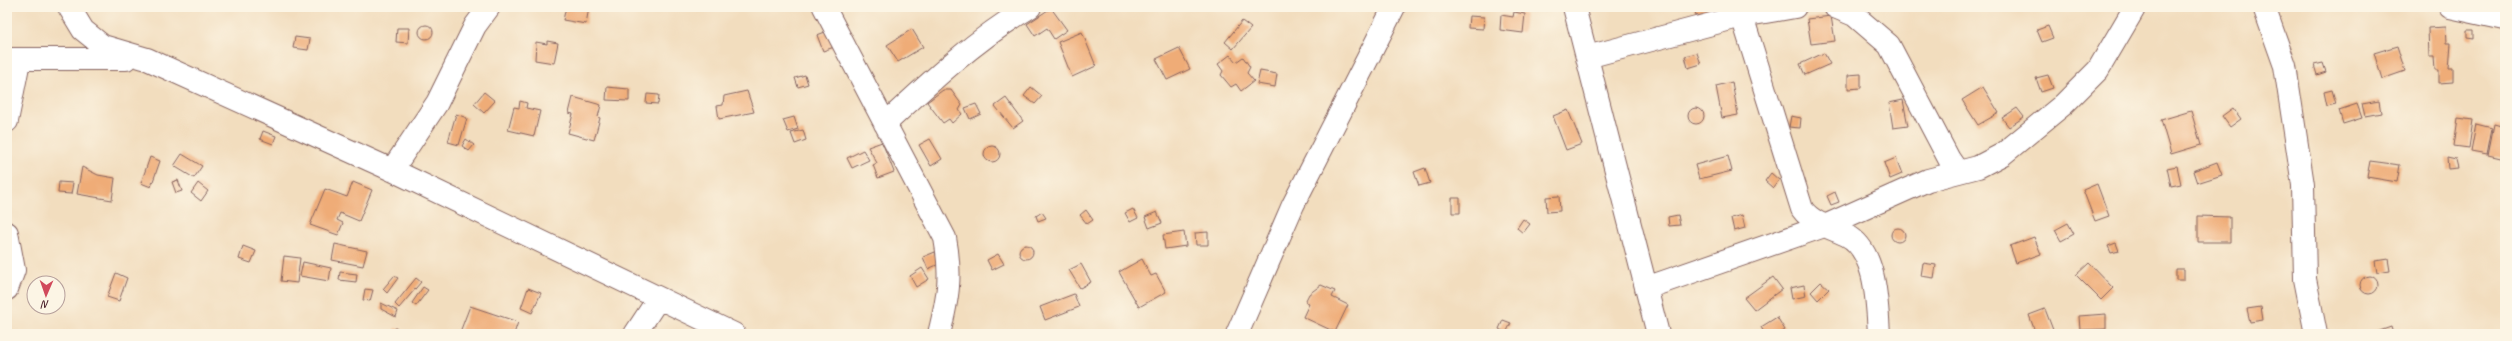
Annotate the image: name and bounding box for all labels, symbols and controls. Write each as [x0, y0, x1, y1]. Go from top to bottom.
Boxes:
north arrow [26, 275, 66, 315]
text: N [40, 298, 49, 312]

